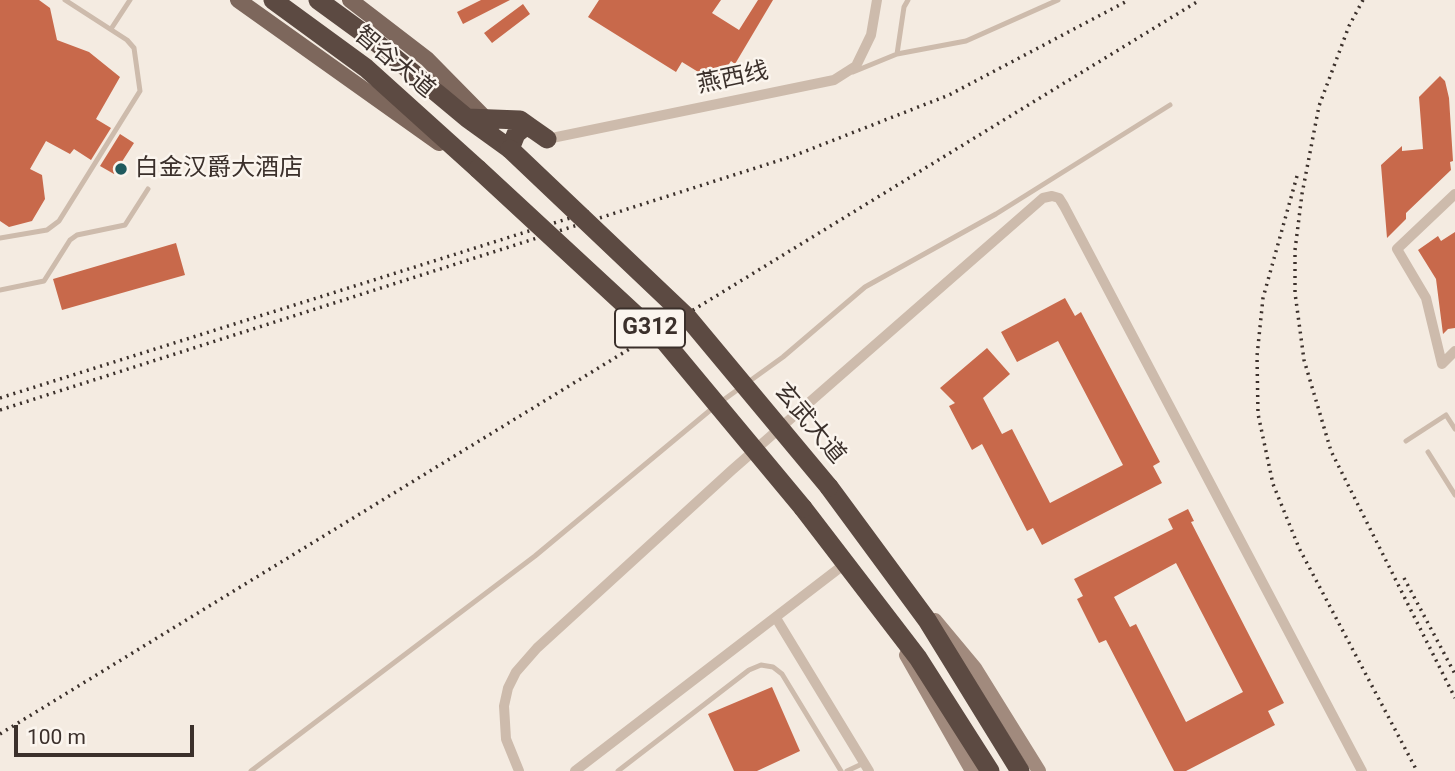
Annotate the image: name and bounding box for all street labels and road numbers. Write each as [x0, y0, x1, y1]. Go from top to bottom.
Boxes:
street label: 智谷大道 [348, 21, 440, 105]
street label: 燕西线 [695, 57, 771, 101]
road number: G312 [615, 308, 685, 348]
street label: 玄武大道 [767, 378, 851, 470]

